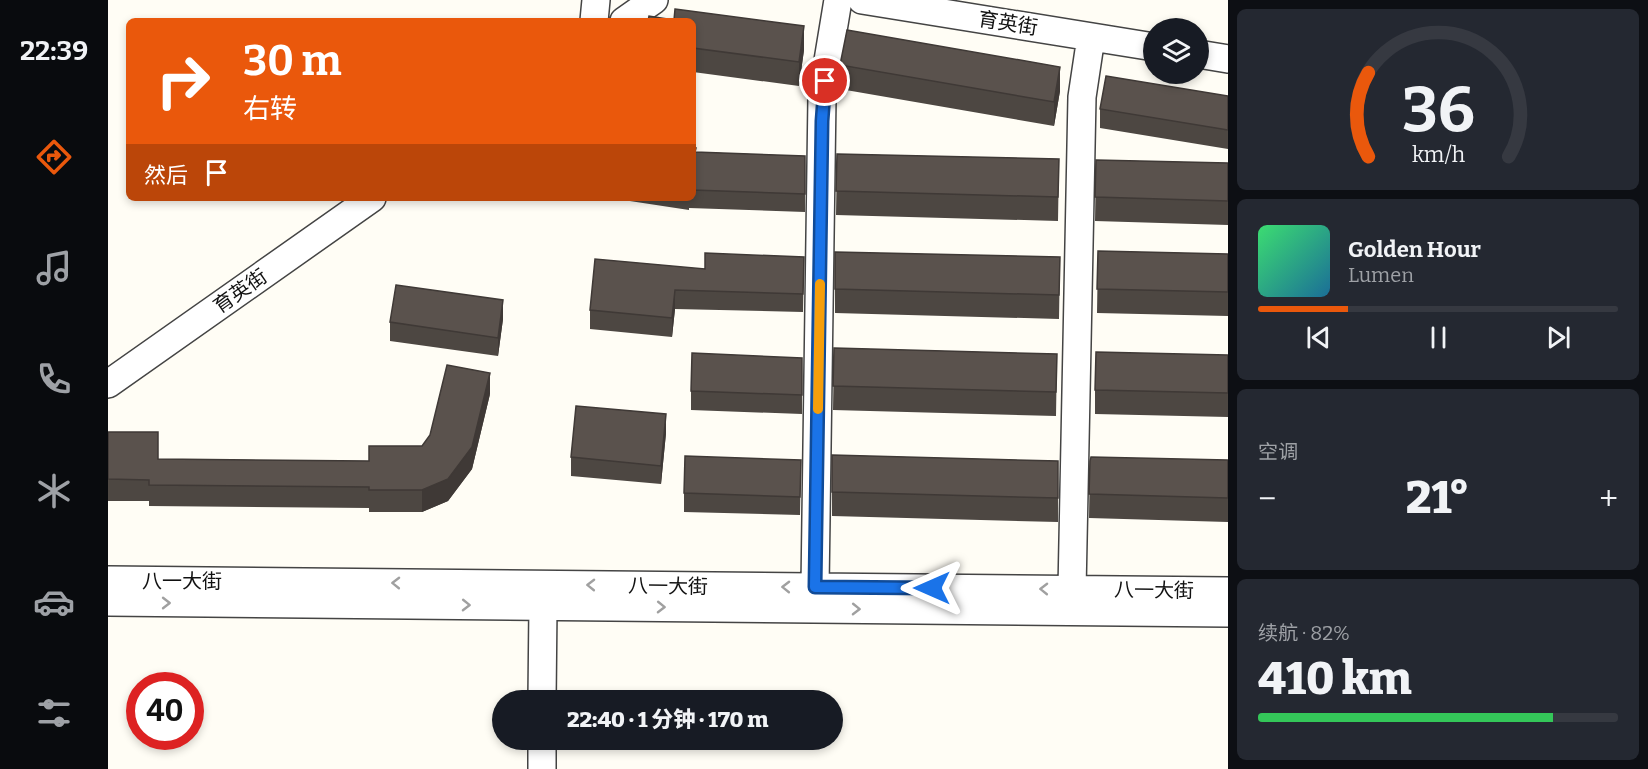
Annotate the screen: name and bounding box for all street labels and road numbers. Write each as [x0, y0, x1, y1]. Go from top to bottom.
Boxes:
street label: 育英街 [976, 6, 1040, 40]
street label: 育英街 [209, 264, 271, 318]
street label: 八一大街 [142, 569, 222, 593]
street label: 八一大街 [628, 573, 708, 599]
street label: 八一大街 [1114, 577, 1194, 603]

